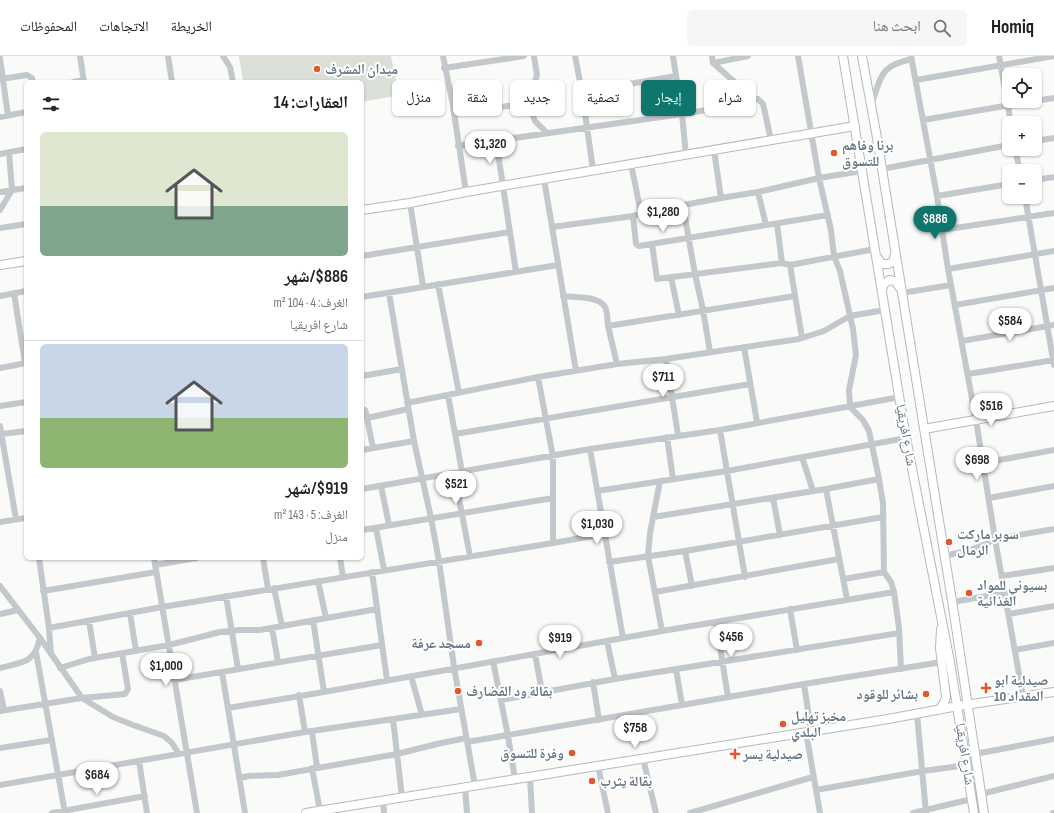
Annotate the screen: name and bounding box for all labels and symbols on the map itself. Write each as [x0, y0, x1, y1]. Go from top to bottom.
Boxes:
place label: ميدان المشرف [325, 61, 398, 78]
marker: ميدان المشرف [312, 64, 322, 74]
pin: $1,320 [457, 131, 523, 165]
place label: برنا وفاهم للتسوق [842, 137, 894, 170]
marker: برنا وفاهم للتسوق [829, 148, 839, 158]
pin: $1,280 [630, 199, 696, 233]
pin: $886 [911, 206, 959, 240]
pin: $584 [986, 308, 1034, 342]
pin: $711 [639, 364, 687, 398]
pin: $516 [967, 393, 1015, 427]
street label: شارع افريقيا [891, 403, 920, 467]
pin: $698 [953, 447, 1001, 481]
pin: $521 [432, 471, 480, 505]
pin: $1,030 [564, 511, 630, 545]
place label: سوبر ماركت الرمال [957, 526, 1019, 559]
marker: سوبر ماركت الرمال [944, 537, 954, 547]
place label: بسيوني للمواد الغذائية [977, 577, 1047, 610]
marker: بسيوني للمواد الغذائية [964, 588, 974, 598]
pin: $456 [707, 624, 755, 658]
pin: $919 [536, 625, 584, 659]
place label: مسجد عرفة [411, 635, 471, 652]
marker: مسجد عرفة [474, 638, 484, 648]
pin: $1,000 [133, 653, 199, 687]
place label: صيدلية ابو المقداد 10 [994, 672, 1048, 705]
place label: بقالة ود القضارف [466, 683, 553, 700]
marker: صيدلية ابو المقداد 10 [981, 683, 991, 693]
marker: بقالة ود القضارف [453, 686, 463, 696]
place label: بشائر للوقود [857, 686, 918, 703]
marker: بشائر للوقود [921, 689, 931, 699]
place label: مخبز تهليل البلدي [791, 708, 846, 743]
pin: $758 [611, 715, 659, 749]
marker: مخبز تهليل البلدي [778, 719, 788, 729]
street label: شارع افريقيا [951, 722, 978, 786]
place label: وفرة للتسوق [500, 745, 564, 762]
place label: صيدلية يسر [742, 746, 803, 763]
marker: وفرة للتسوق [567, 748, 577, 758]
marker: صيدلية يسر [730, 749, 740, 759]
pin: $684 [73, 762, 121, 796]
place label: بقالة يثرب [600, 773, 652, 790]
marker: بقالة يثرب [587, 776, 597, 786]

